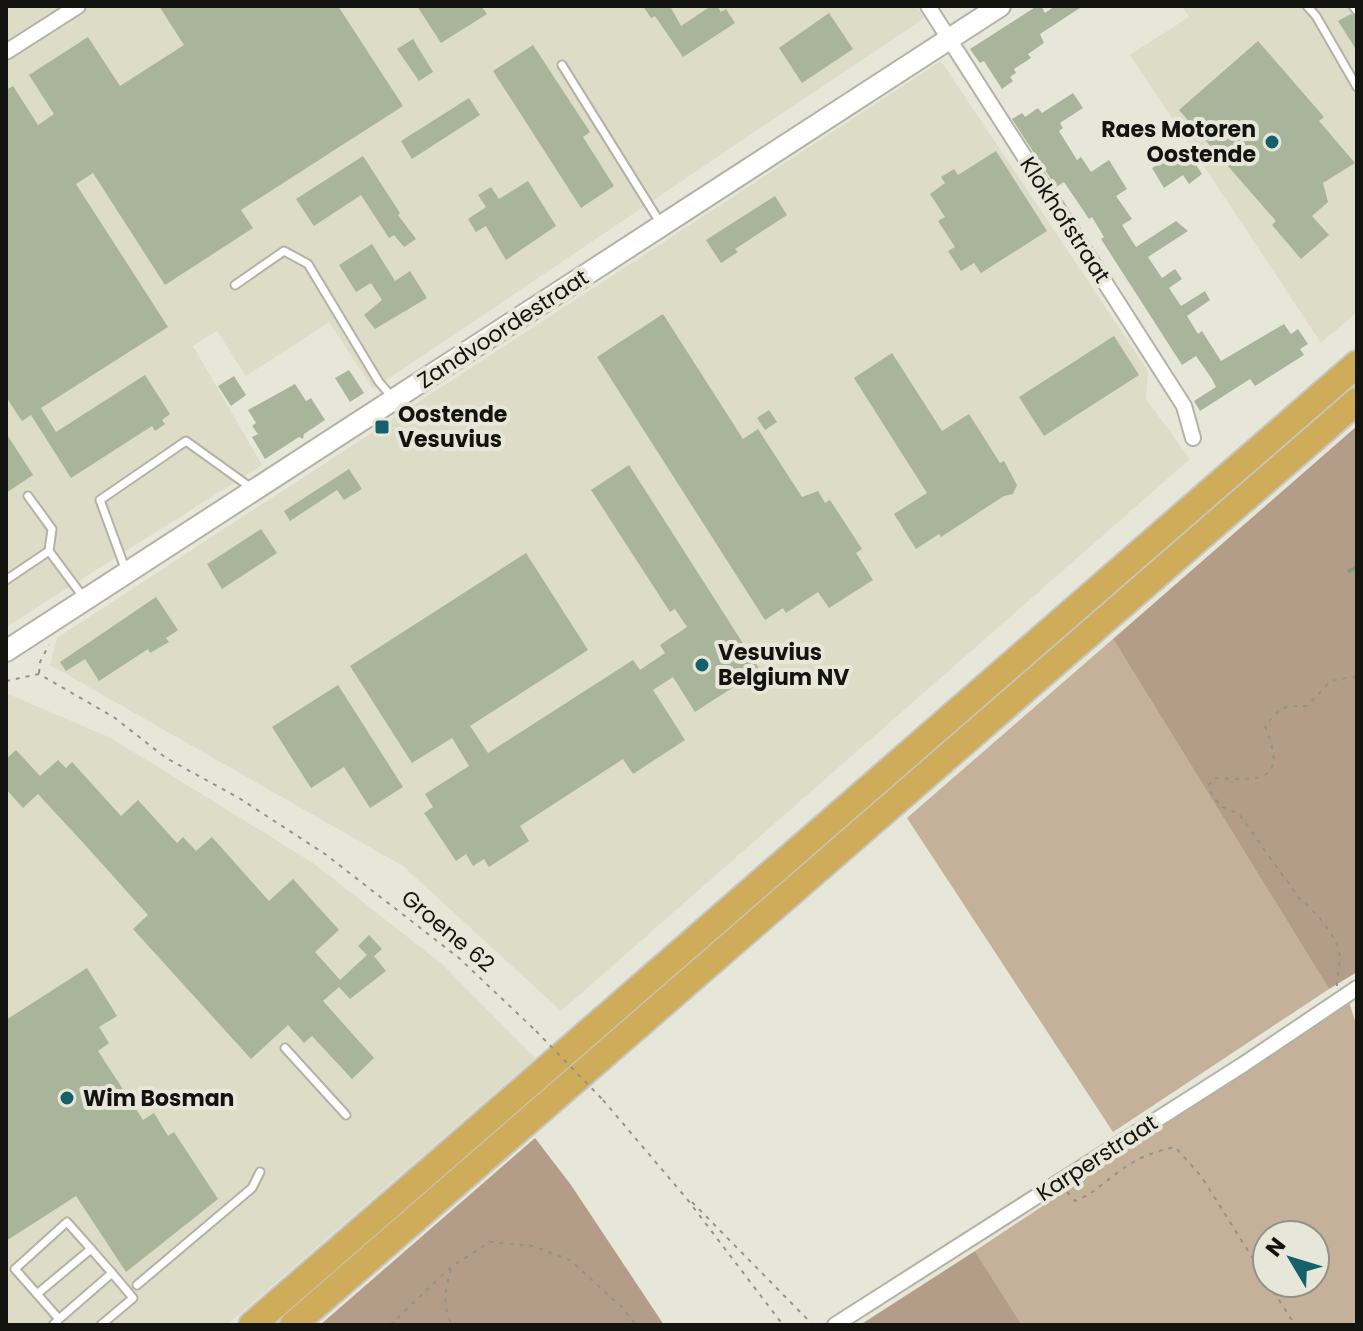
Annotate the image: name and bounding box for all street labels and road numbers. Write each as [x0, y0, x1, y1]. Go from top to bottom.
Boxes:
street label: Klokhofstraat [1013, 151, 1117, 289]
street label: Zandvoordestraat [411, 262, 595, 396]
street label: Groene 62 [395, 883, 501, 979]
street label: Karperstraat [1031, 1107, 1163, 1209]

